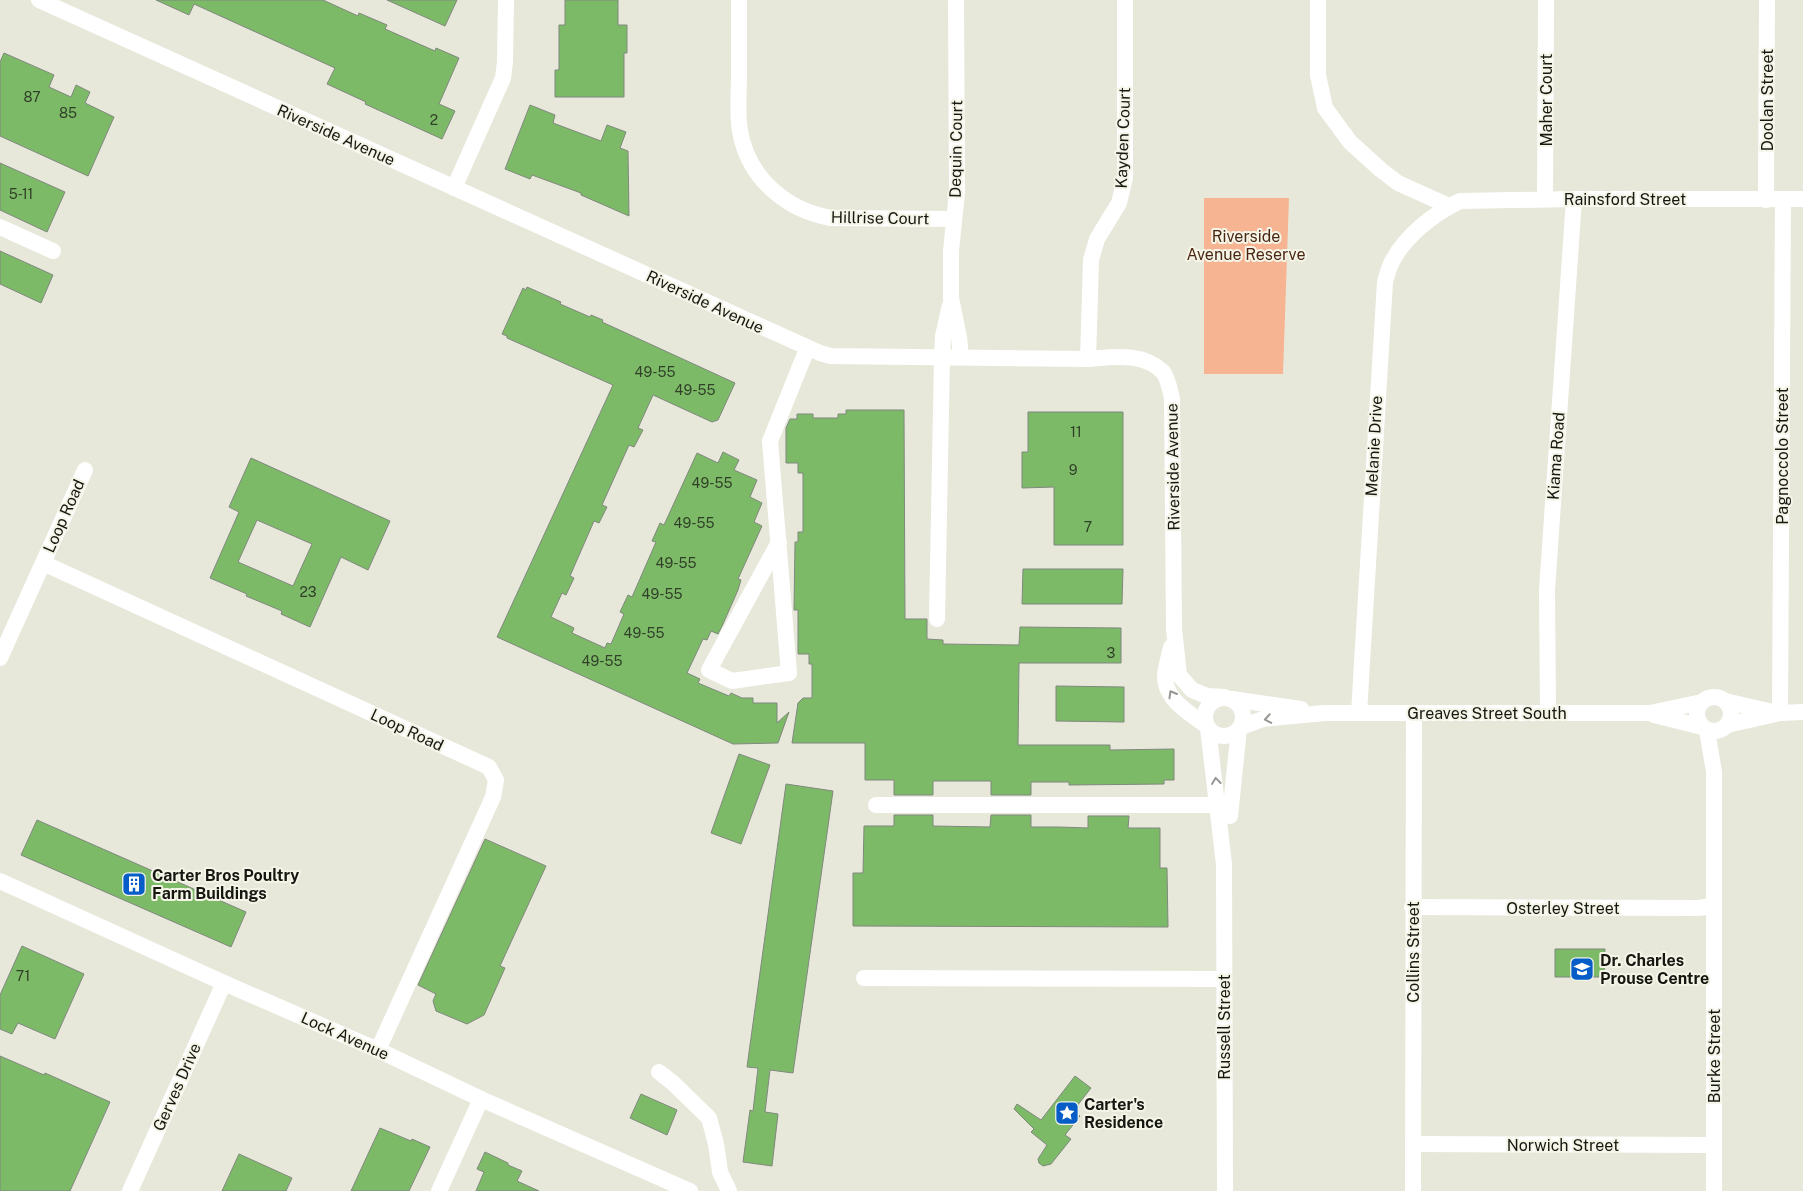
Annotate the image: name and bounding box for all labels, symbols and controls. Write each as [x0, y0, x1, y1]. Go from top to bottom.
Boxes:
street label: Doolan Street [1758, 49, 1777, 151]
street label: Maher Court [1537, 53, 1556, 147]
street label: Kayden Court [1112, 87, 1134, 189]
house number: 87 [23, 89, 41, 105]
street label: Riverside Avenue [274, 100, 398, 170]
street label: Dequin Court [946, 100, 966, 198]
house number: 85 [59, 105, 77, 121]
house number: 2 [430, 112, 438, 128]
house number: 5-11 [9, 186, 33, 202]
street label: Rainsford Street [1564, 190, 1686, 209]
street label: Hillrise Court [831, 208, 929, 228]
park label: Riverside Avenue Reserve [1187, 227, 1305, 264]
street label: Riverside Avenue [643, 266, 767, 338]
house number: 49-55 [635, 364, 675, 380]
house number: 49-55 [675, 382, 715, 398]
street label: Pagnoccolo Street [1773, 387, 1792, 525]
street label: Melanie Drive [1362, 395, 1386, 497]
street label: Riverside Avenue [1162, 403, 1184, 531]
street label: Kiama Road [1543, 411, 1569, 501]
house number: 11 [1070, 424, 1082, 440]
house number: 9 [1069, 462, 1078, 478]
house number: 49-55 [692, 475, 732, 491]
street label: Loop Road [39, 476, 89, 556]
house number: 49-55 [674, 515, 714, 531]
house number: 7 [1084, 519, 1092, 535]
house number: 49-55 [656, 555, 696, 571]
house number: 23 [299, 584, 317, 600]
house number: 49-55 [642, 586, 682, 602]
house number: 49-55 [624, 625, 664, 641]
house number: 3 [1107, 645, 1116, 661]
house number: 49-55 [582, 653, 622, 669]
one-way arrow [1168, 690, 1178, 699]
street label: Greaves Street South [1407, 704, 1567, 723]
street label: Loop Road [368, 705, 446, 755]
one-way arrow [1263, 713, 1272, 724]
one-way arrow [1211, 776, 1221, 785]
place label: Carter Bros Poultry Farm Buildings [152, 866, 299, 903]
building icon: Carter Bros Poultry Farm Buildings [121, 871, 147, 897]
street label: Osterley Street [1506, 899, 1620, 918]
street label: Collins Street [1404, 901, 1423, 1003]
place label: Dr. Charles Prouse Centre [1600, 951, 1709, 988]
school or university icon: Dr. Charles Prouse Centre [1569, 956, 1595, 982]
house number: 71 [16, 968, 30, 984]
street label: Russell Street [1215, 974, 1234, 1080]
street label: Lock Avenue [298, 1008, 392, 1064]
street label: Burke Street [1705, 1009, 1724, 1103]
street label: Gerves Drive [149, 1040, 205, 1134]
place label: Carter's Residence [1084, 1095, 1163, 1132]
place icon: Carter's Residence [1054, 1100, 1080, 1126]
street label: Norwich Street [1507, 1136, 1619, 1155]

